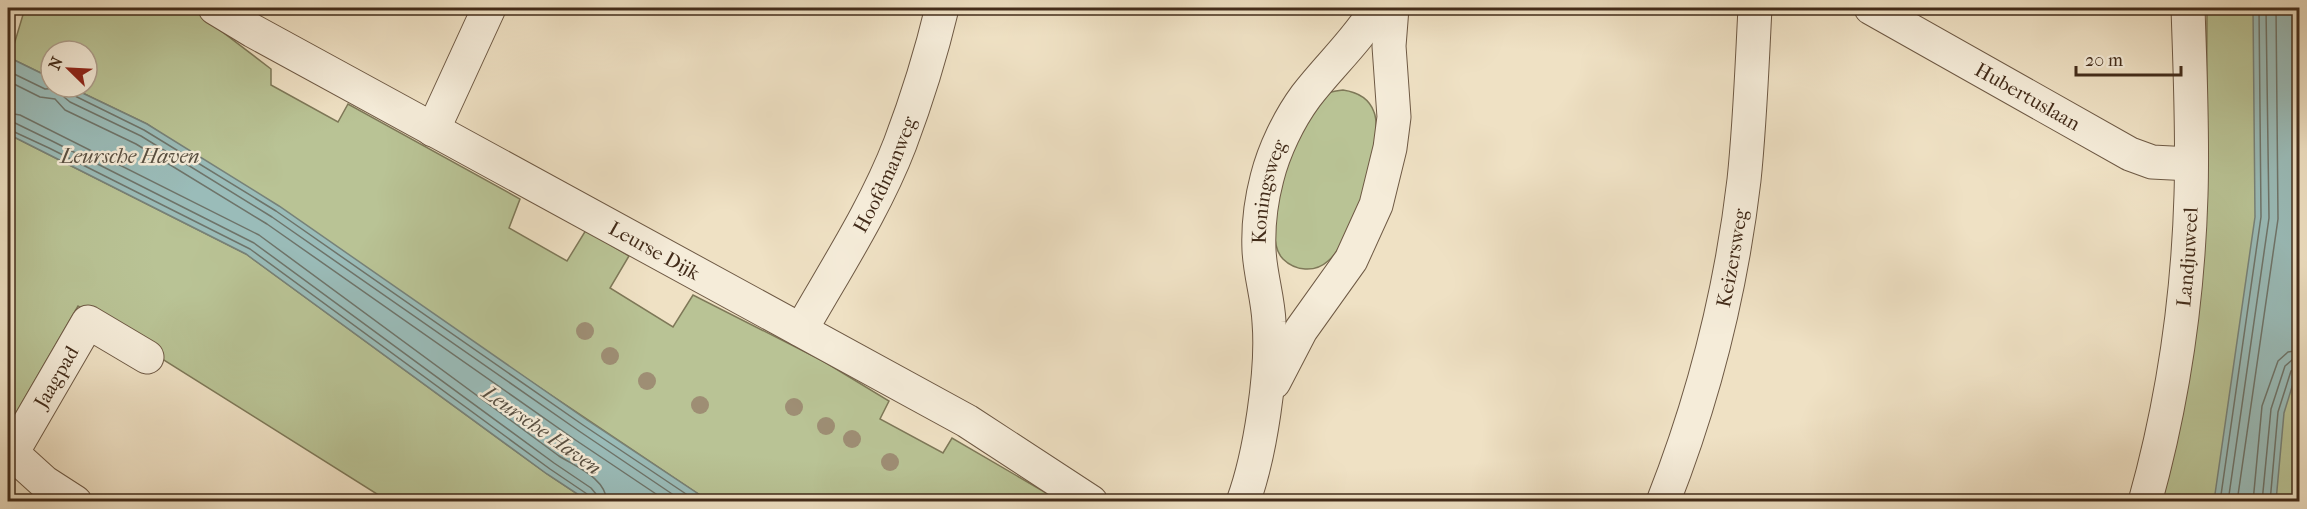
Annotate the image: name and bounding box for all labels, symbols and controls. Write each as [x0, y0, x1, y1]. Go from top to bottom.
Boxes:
north arrow [39, 39, 99, 99]
scale bar [2076, 39, 2181, 77]
text: 20 m [2085, 50, 2123, 71]
text: N [45, 53, 67, 73]
street label: Hubertuslaan [1971, 58, 2085, 135]
street label: Hoofdmanweg [848, 113, 921, 236]
street label: Koningsweg [1247, 136, 1291, 244]
water label: Leursche Haven [58, 144, 200, 168]
street label: Landjuweel [2172, 206, 2202, 308]
street label: Keizersweg [1711, 207, 1752, 309]
street label: Leurse Dijk [605, 216, 705, 285]
street label: Jaagpad [28, 341, 84, 414]
water label: Leursche Haven [476, 379, 606, 480]

